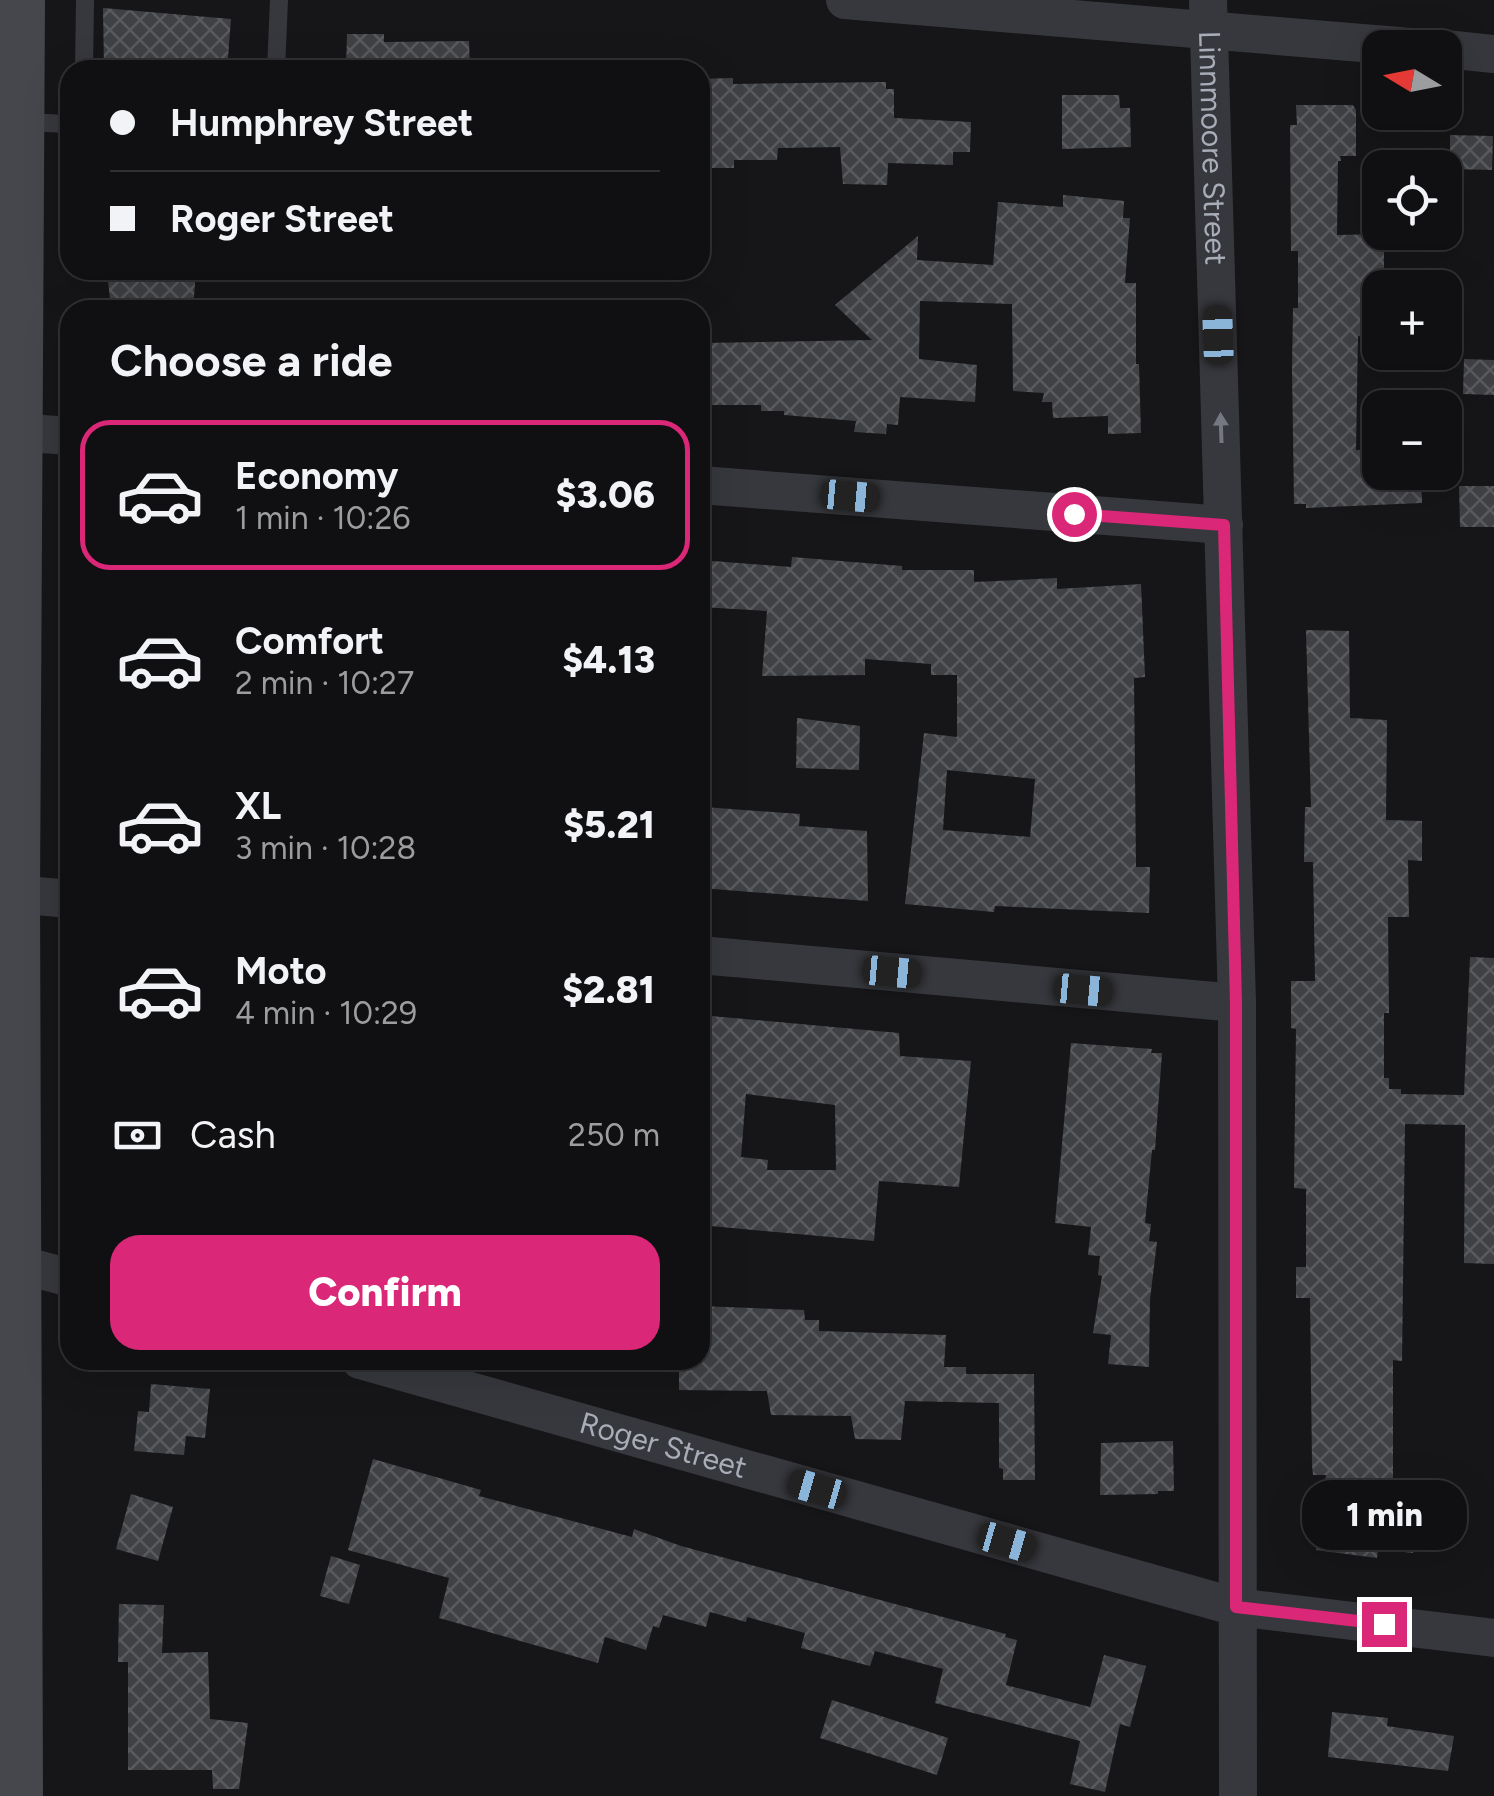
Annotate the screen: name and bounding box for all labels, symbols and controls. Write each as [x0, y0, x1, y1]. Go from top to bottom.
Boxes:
street label: Linnmoore Street [1191, 30, 1235, 266]
north arrow [1362, 30, 1462, 130]
map controls [1362, 30, 1462, 490]
text: Humphrey Street [170, 100, 473, 146]
button: locate [1362, 150, 1462, 250]
text: Roger Street [170, 196, 394, 242]
button: + [1362, 270, 1462, 370]
car [1202, 304, 1234, 366]
text: Choose a ride [110, 333, 392, 387]
button: − [1362, 390, 1462, 490]
one-way arrow [1213, 411, 1229, 443]
icon: car [115, 450, 205, 540]
text: Economy [235, 453, 398, 499]
text: $3.06 [556, 472, 655, 518]
car [819, 478, 881, 514]
route start [1052, 492, 1097, 537]
text: 1 min · 10:26 [235, 499, 410, 537]
icon: car [115, 615, 205, 705]
text: Comfort [235, 618, 384, 664]
text: $4.13 [562, 637, 655, 683]
text: 2 min · 10:27 [235, 664, 414, 702]
icon: car [115, 780, 205, 870]
text: XL [235, 783, 281, 829]
text: $5.21 [563, 802, 655, 848]
text: 3 min · 10:28 [235, 829, 416, 867]
icon: car [115, 945, 205, 1035]
text: Moto [235, 948, 327, 994]
car [861, 954, 923, 990]
text: $2.81 [562, 967, 655, 1013]
car [1052, 972, 1114, 1008]
text: 4 min · 10:29 [235, 994, 417, 1032]
icon: cash [110, 1108, 165, 1163]
text: Cash [190, 1112, 276, 1158]
text: 250 m [568, 1116, 660, 1154]
button: Confirm [110, 1235, 660, 1350]
street label: Roger Street [576, 1404, 751, 1486]
car [784, 1466, 850, 1512]
callout: 1 min [1302, 1479, 1466, 1549]
text: 1 min [1346, 1496, 1423, 1534]
car [974, 1519, 1040, 1565]
route end [1362, 1602, 1407, 1647]

